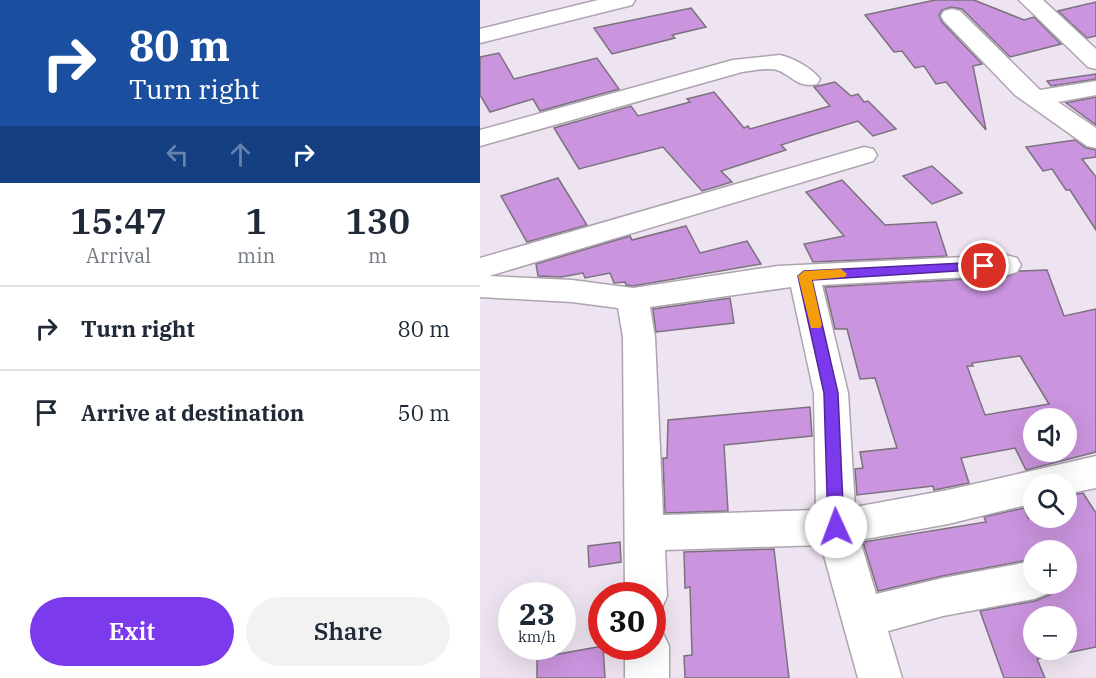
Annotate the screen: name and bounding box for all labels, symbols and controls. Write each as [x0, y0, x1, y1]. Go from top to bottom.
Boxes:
text: 80 m [129, 18, 230, 73]
icon: right [30, 24, 108, 102]
text: Turn right [129, 71, 260, 106]
icon: left [161, 138, 194, 171]
icon: ahead [224, 138, 257, 171]
icon: right [287, 138, 320, 171]
text: 15:47 [70, 197, 167, 244]
text: 1 [245, 197, 267, 244]
text: 130 [345, 197, 410, 244]
pin [958, 240, 1009, 291]
text: Arrival [86, 242, 151, 269]
text: min [237, 242, 275, 269]
text: m [368, 242, 387, 269]
icon: arrive [967, 249, 1000, 282]
icon: right [30, 312, 63, 345]
text: Turn right [81, 314, 195, 343]
text: 80 m [398, 314, 450, 343]
icon: arrive [30, 396, 63, 429]
text: Arrive at destination [81, 398, 304, 427]
text: 50 m [398, 398, 450, 427]
map controls [1023, 408, 1077, 660]
button: sound [1023, 408, 1077, 462]
button: search [1023, 474, 1077, 528]
position arrow [804, 495, 868, 559]
button: + [1023, 540, 1077, 594]
speed limit sign: 30 [588, 582, 666, 660]
text: 23 [519, 594, 555, 633]
button: Exit [30, 597, 234, 666]
button: Share [246, 597, 450, 666]
button: − [1023, 606, 1077, 660]
text: km/h [518, 627, 556, 646]

